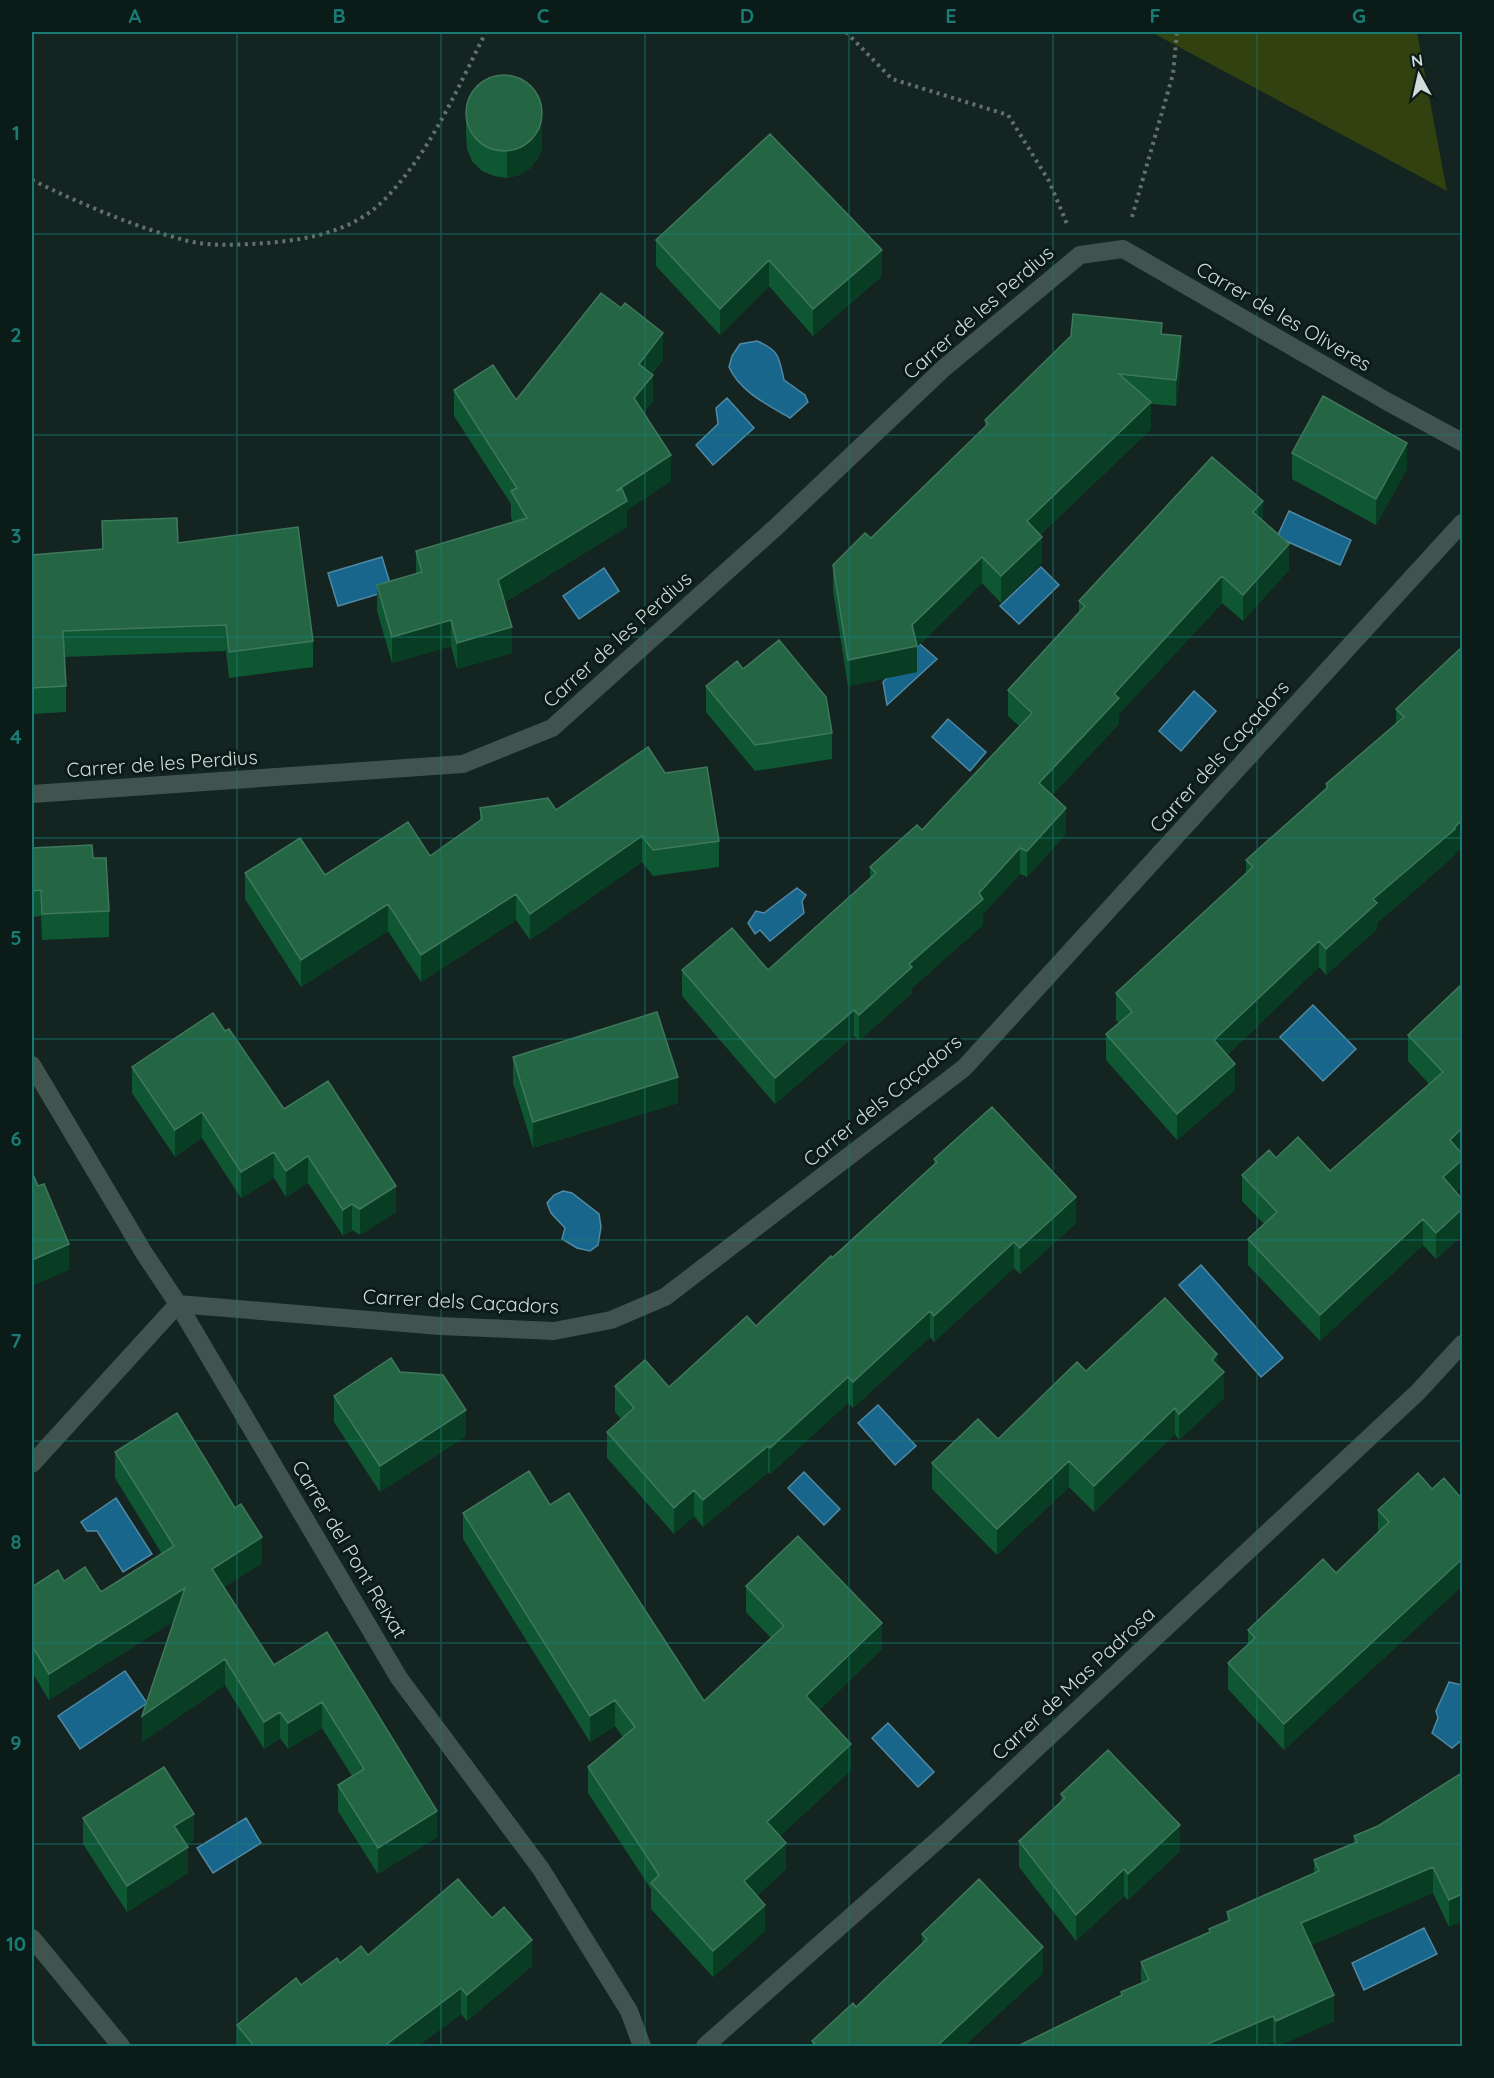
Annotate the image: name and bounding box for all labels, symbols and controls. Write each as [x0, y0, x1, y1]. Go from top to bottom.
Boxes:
text: A [129, 3, 142, 28]
text: B [332, 3, 346, 28]
text: C [537, 3, 550, 28]
text: D [740, 3, 754, 28]
text: E [945, 3, 957, 28]
text: F [1149, 3, 1161, 28]
text: G [1352, 3, 1366, 28]
north arrow [1389, 45, 1449, 105]
text: N [1410, 49, 1424, 71]
text: 1 [12, 120, 20, 145]
street label: Carrer de les Perdius [898, 240, 1058, 384]
street label: Carrer de les Oliveres [1192, 256, 1376, 376]
text: 2 [10, 322, 22, 347]
text: 3 [11, 523, 21, 548]
street label: Carrer de les Perdius [537, 566, 697, 712]
street label: Carrer dels Caçadors [1144, 675, 1294, 837]
text: 4 [10, 724, 22, 749]
street label: Carrer de les Perdius [66, 744, 258, 782]
text: 5 [10, 925, 22, 950]
street label: Carrer dels Caçadors [798, 1028, 966, 1172]
text: 6 [10, 1126, 22, 1151]
street label: Carrer dels Caçadors [362, 1283, 560, 1319]
text: 7 [11, 1328, 22, 1353]
street label: Carrer del Pont Reixat [287, 1455, 413, 1643]
text: 8 [11, 1529, 22, 1554]
street label: Carrer de Mas Padrosa [986, 1601, 1160, 1765]
text: 9 [10, 1730, 22, 1755]
text: 10 [6, 1931, 26, 1956]

